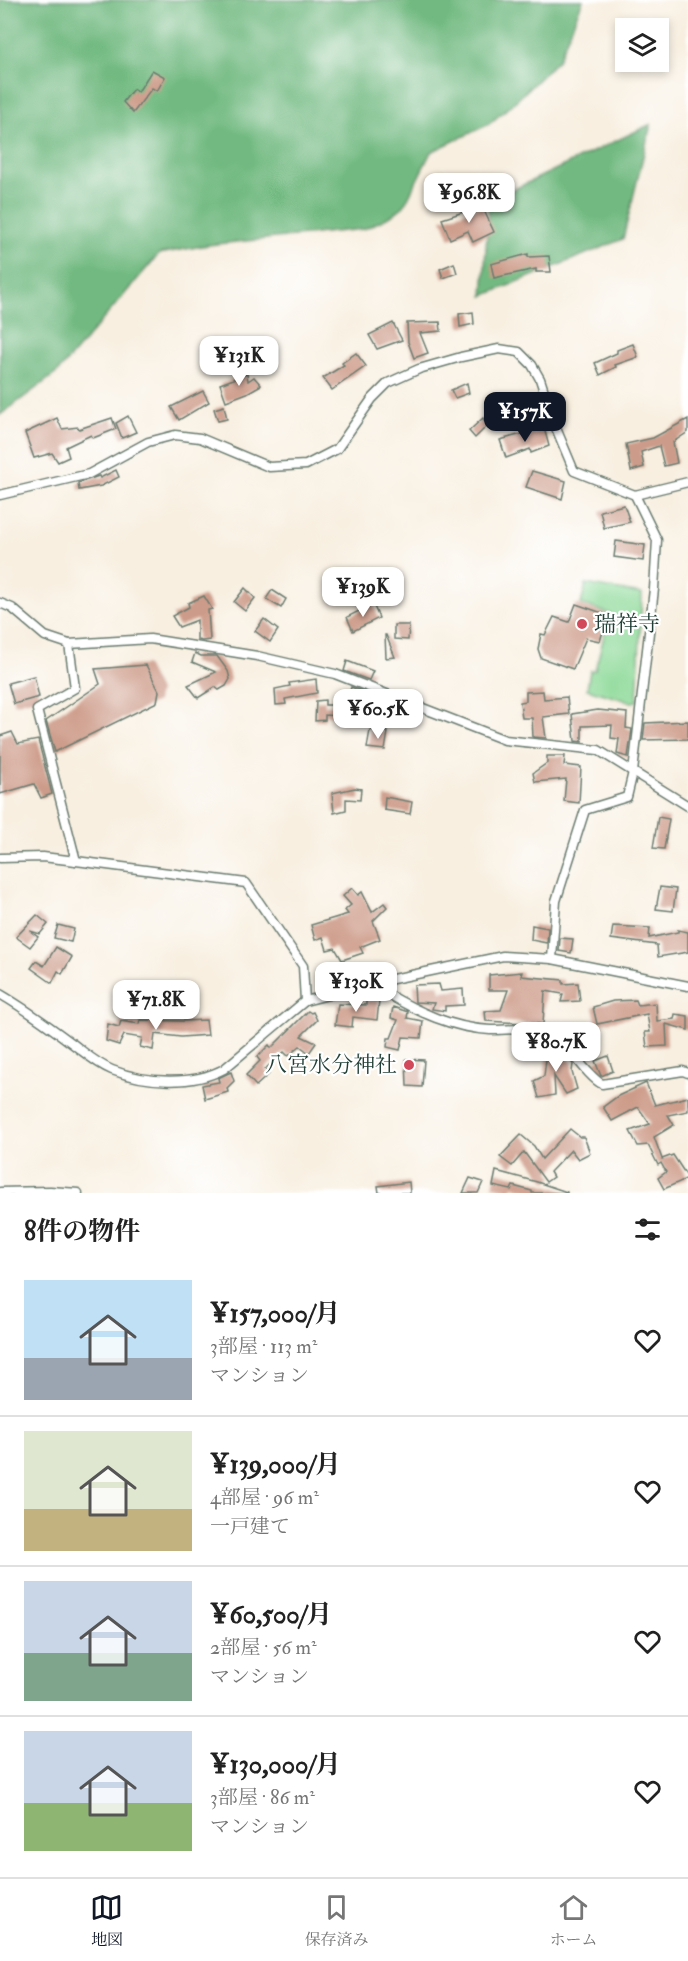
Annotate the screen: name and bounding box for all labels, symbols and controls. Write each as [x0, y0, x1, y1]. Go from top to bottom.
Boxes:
map controls [615, 18, 669, 72]
button: layers [615, 18, 669, 72]
pin: ¥96.8K [420, 173, 518, 224]
text: ¥96.8K [438, 180, 500, 205]
pin: ¥131K [197, 336, 281, 387]
text: ¥131K [214, 343, 264, 368]
pin: ¥157K [483, 392, 567, 443]
text: ¥157K [498, 399, 552, 424]
pin: ¥139K [321, 567, 405, 618]
text: ¥139K [336, 574, 390, 599]
place label: 瑞祥寺 [594, 610, 660, 638]
marker: 瑞祥寺 [575, 617, 589, 631]
pin: ¥60.5K [329, 689, 427, 740]
text: ¥60.5K [347, 696, 409, 721]
pin: ¥130K [314, 962, 398, 1013]
text: ¥130K [329, 969, 383, 994]
pin: ¥71.8K [107, 980, 205, 1031]
text: ¥71.8K [127, 987, 185, 1012]
pin: ¥80.7K [507, 1022, 605, 1073]
text: ¥80.7K [526, 1029, 586, 1054]
place label: 八宮水分神社 [265, 1051, 397, 1079]
marker: 八宮水分神社 [402, 1058, 416, 1072]
icon: filters [631, 1213, 664, 1246]
text: 8件の物件 [24, 1216, 140, 1248]
text: ¥157,000/月 [210, 1298, 341, 1330]
icon: home [72, 1304, 144, 1376]
icon: heart [631, 1324, 664, 1357]
text: 3部屋 · 113 m² [210, 1334, 317, 1359]
text: マンション [210, 1363, 309, 1388]
text: ¥139,000/月 [210, 1449, 341, 1481]
icon: home [72, 1455, 144, 1527]
icon: heart [631, 1475, 664, 1508]
text: 4部屋 · 96 m² [210, 1485, 319, 1510]
text: 一戸建て [210, 1514, 290, 1539]
text: ¥60,500/月 [210, 1599, 332, 1631]
icon: home [72, 1605, 144, 1677]
icon: heart [631, 1625, 664, 1658]
text: 2部屋 · 56 m² [210, 1635, 317, 1660]
text: マンション [210, 1664, 309, 1689]
text: ¥130,000/月 [210, 1749, 341, 1781]
icon: home [72, 1755, 144, 1827]
icon: heart [631, 1775, 664, 1808]
text: 3部屋 · 86 m² [210, 1785, 315, 1810]
text: マンション [210, 1814, 309, 1839]
tab: 地図 [90, 1891, 123, 1950]
tab: 保存済み [304, 1891, 368, 1950]
tab: ホーム [549, 1891, 597, 1950]

